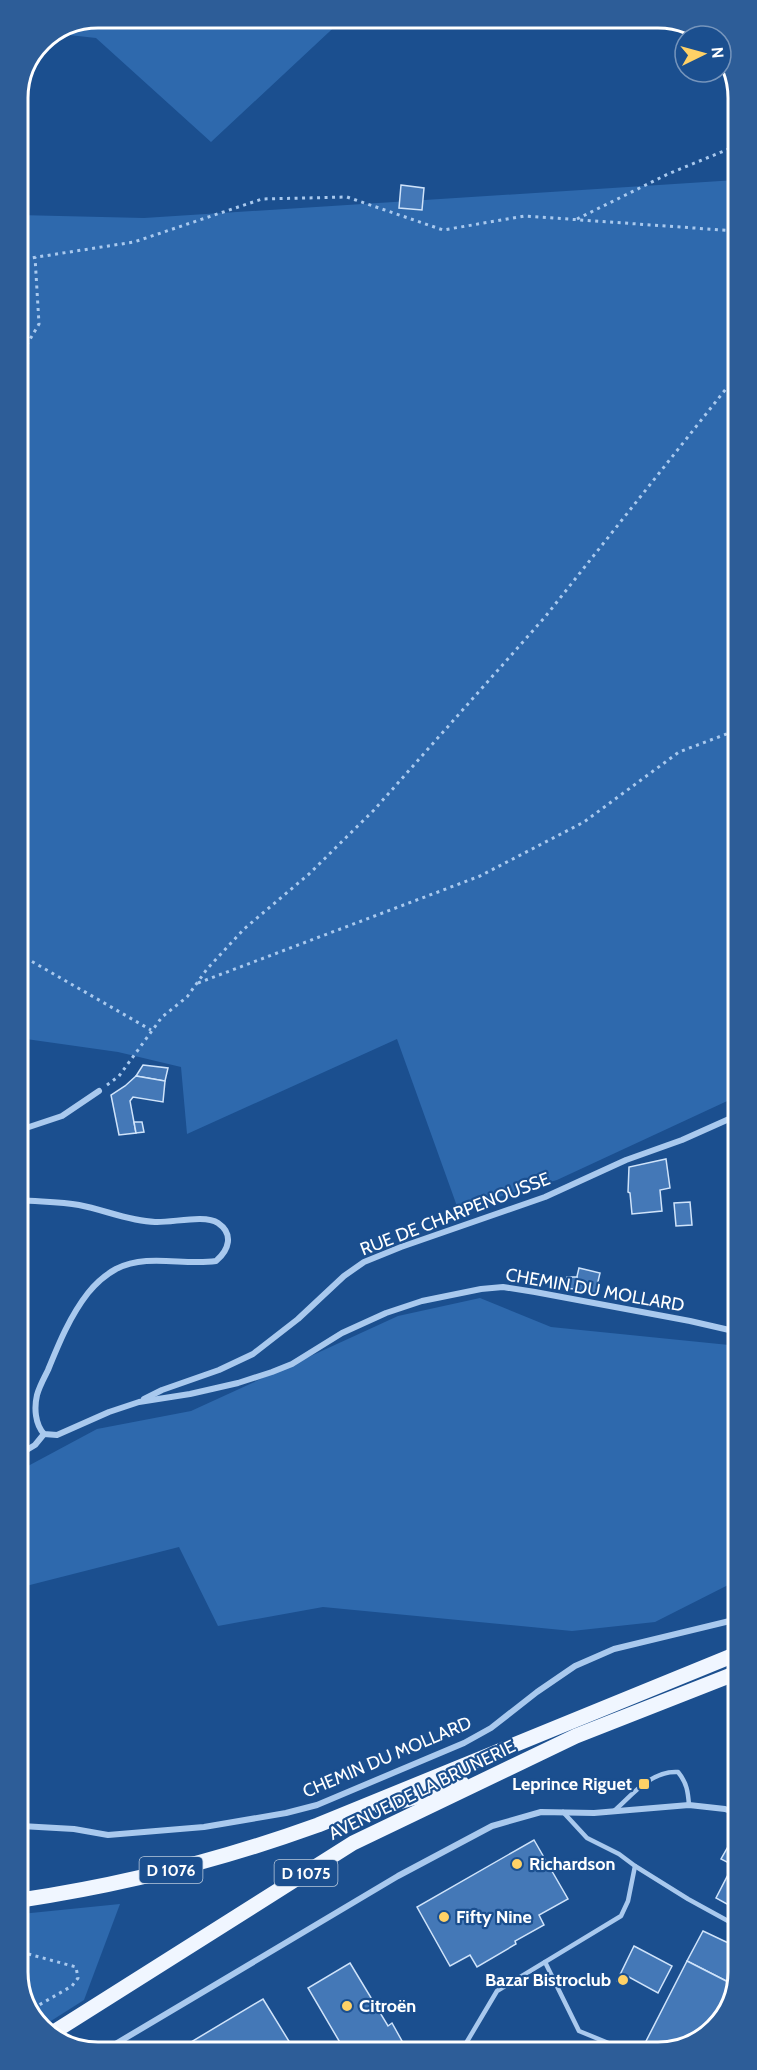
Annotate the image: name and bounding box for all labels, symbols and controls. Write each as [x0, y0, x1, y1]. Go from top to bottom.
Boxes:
north arrow [673, 24, 733, 84]
text: N [707, 46, 727, 59]
street label: RUE DE CHARPENOUSSE [357, 1168, 553, 1260]
street label: CHEMIN DU MOLLARD [504, 1263, 686, 1317]
street label: CHEMIN DU MOLLARD [299, 1711, 475, 1803]
street label: AVENUE DE LA BRUNERIE [325, 1735, 519, 1845]
place label: Leprince Riguet [512, 1773, 632, 1795]
marker: Leprince Riguet [637, 1777, 651, 1791]
place label: Richardson [529, 1853, 615, 1875]
road number: D 1076 [140, 1857, 202, 1883]
marker: Richardson [510, 1857, 524, 1871]
road number: D 1075 [274, 1860, 338, 1886]
place label: Fifty Nine [456, 1906, 532, 1928]
marker: Fifty Nine [437, 1910, 451, 1924]
place label: Bazar Bistroclub [485, 1969, 611, 1991]
marker: Bazar Bistroclub [616, 1973, 630, 1987]
place label: Citroën [359, 1995, 416, 2017]
marker: Citroën [340, 1999, 354, 2013]

